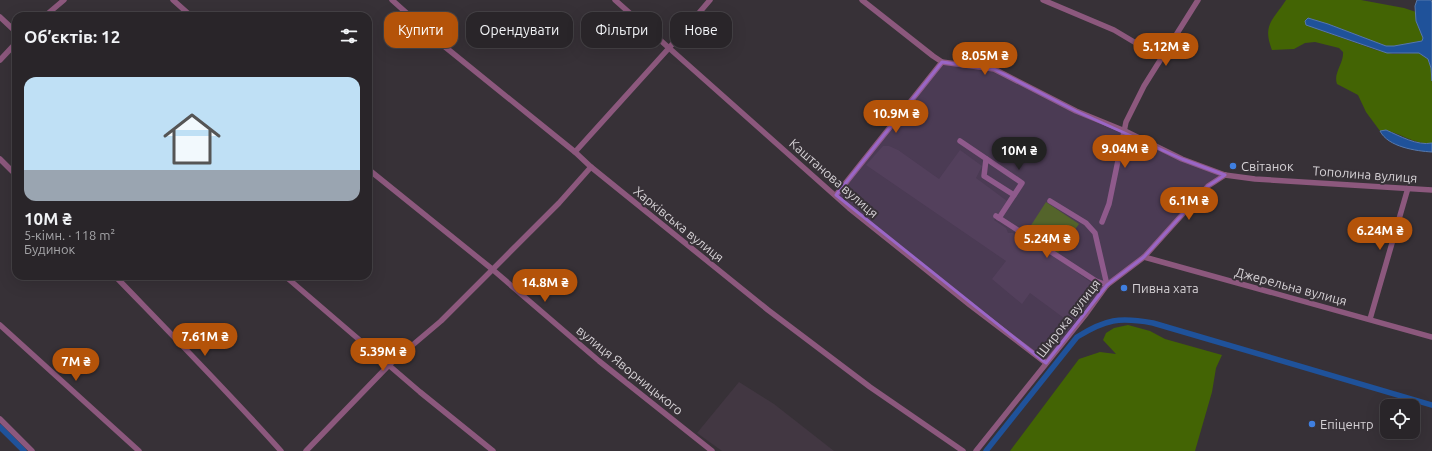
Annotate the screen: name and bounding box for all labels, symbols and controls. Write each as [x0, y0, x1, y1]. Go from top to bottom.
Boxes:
chip: Купити [384, 12, 458, 48]
chip: Орендувати [466, 12, 573, 48]
chip: Фільтри [581, 12, 662, 48]
chip: Нове [670, 12, 732, 48]
icon: filters [338, 25, 360, 47]
text: Об’єктів: 12 [24, 27, 120, 46]
pin: 5.12M ₴ [1129, 33, 1203, 67]
text: 5.12M ₴ [1142, 39, 1190, 53]
pin: 8.05M ₴ [948, 42, 1022, 76]
text: 8.05M ₴ [961, 48, 1009, 62]
pin: 10.9M ₴ [859, 100, 933, 134]
icon: home [156, 103, 228, 175]
text: 10.9M ₴ [872, 106, 920, 120]
pin: 9.04M ₴ [1088, 135, 1162, 169]
street label: Каштанова вулиця [787, 136, 881, 220]
pin: 10M ₴ [991, 137, 1047, 171]
text: 9.04M ₴ [1101, 141, 1149, 155]
text: 10M ₴ [1001, 143, 1037, 157]
place label: Світанок [1241, 159, 1294, 173]
marker: Світанок [1228, 161, 1238, 171]
street label: Тополина вулиця [1312, 163, 1418, 185]
street label: Харківська вулиця [631, 183, 727, 265]
pin: 6.1M ₴ [1156, 187, 1222, 221]
text: 6.1M ₴ [1169, 193, 1209, 207]
text: 10M ₴ [24, 209, 72, 228]
pin: 6.24M ₴ [1343, 217, 1417, 251]
text: 6.24M ₴ [1356, 223, 1404, 237]
pin: 5.24M ₴ [1010, 225, 1084, 259]
text: 5-кімн. · 118 m² [24, 228, 115, 242]
text: 5.24M ₴ [1023, 231, 1071, 245]
text: Будинок [24, 242, 75, 256]
street label: Джерельна вулиця [1233, 264, 1349, 308]
pin: 14.8M ₴ [508, 269, 582, 303]
text: 14.8M ₴ [521, 275, 569, 289]
street label: Широка вулиця [1033, 276, 1103, 360]
place label: Пивна хата [1132, 281, 1199, 295]
marker: Пивна хата [1119, 283, 1129, 293]
pin: 7.61M ₴ [168, 323, 242, 357]
street label: вулиця Яворницького [574, 323, 686, 417]
text: 7.61M ₴ [181, 329, 229, 343]
pin: 5.39M ₴ [346, 338, 420, 372]
text: 5.39M ₴ [359, 344, 407, 358]
pin: 7M ₴ [52, 348, 100, 382]
text: 7M ₴ [61, 354, 91, 368]
map controls [1380, 399, 1420, 439]
button: locate [1380, 399, 1420, 439]
place label: Епіцентр [1320, 417, 1374, 431]
marker: Епіцентр [1307, 419, 1317, 429]

